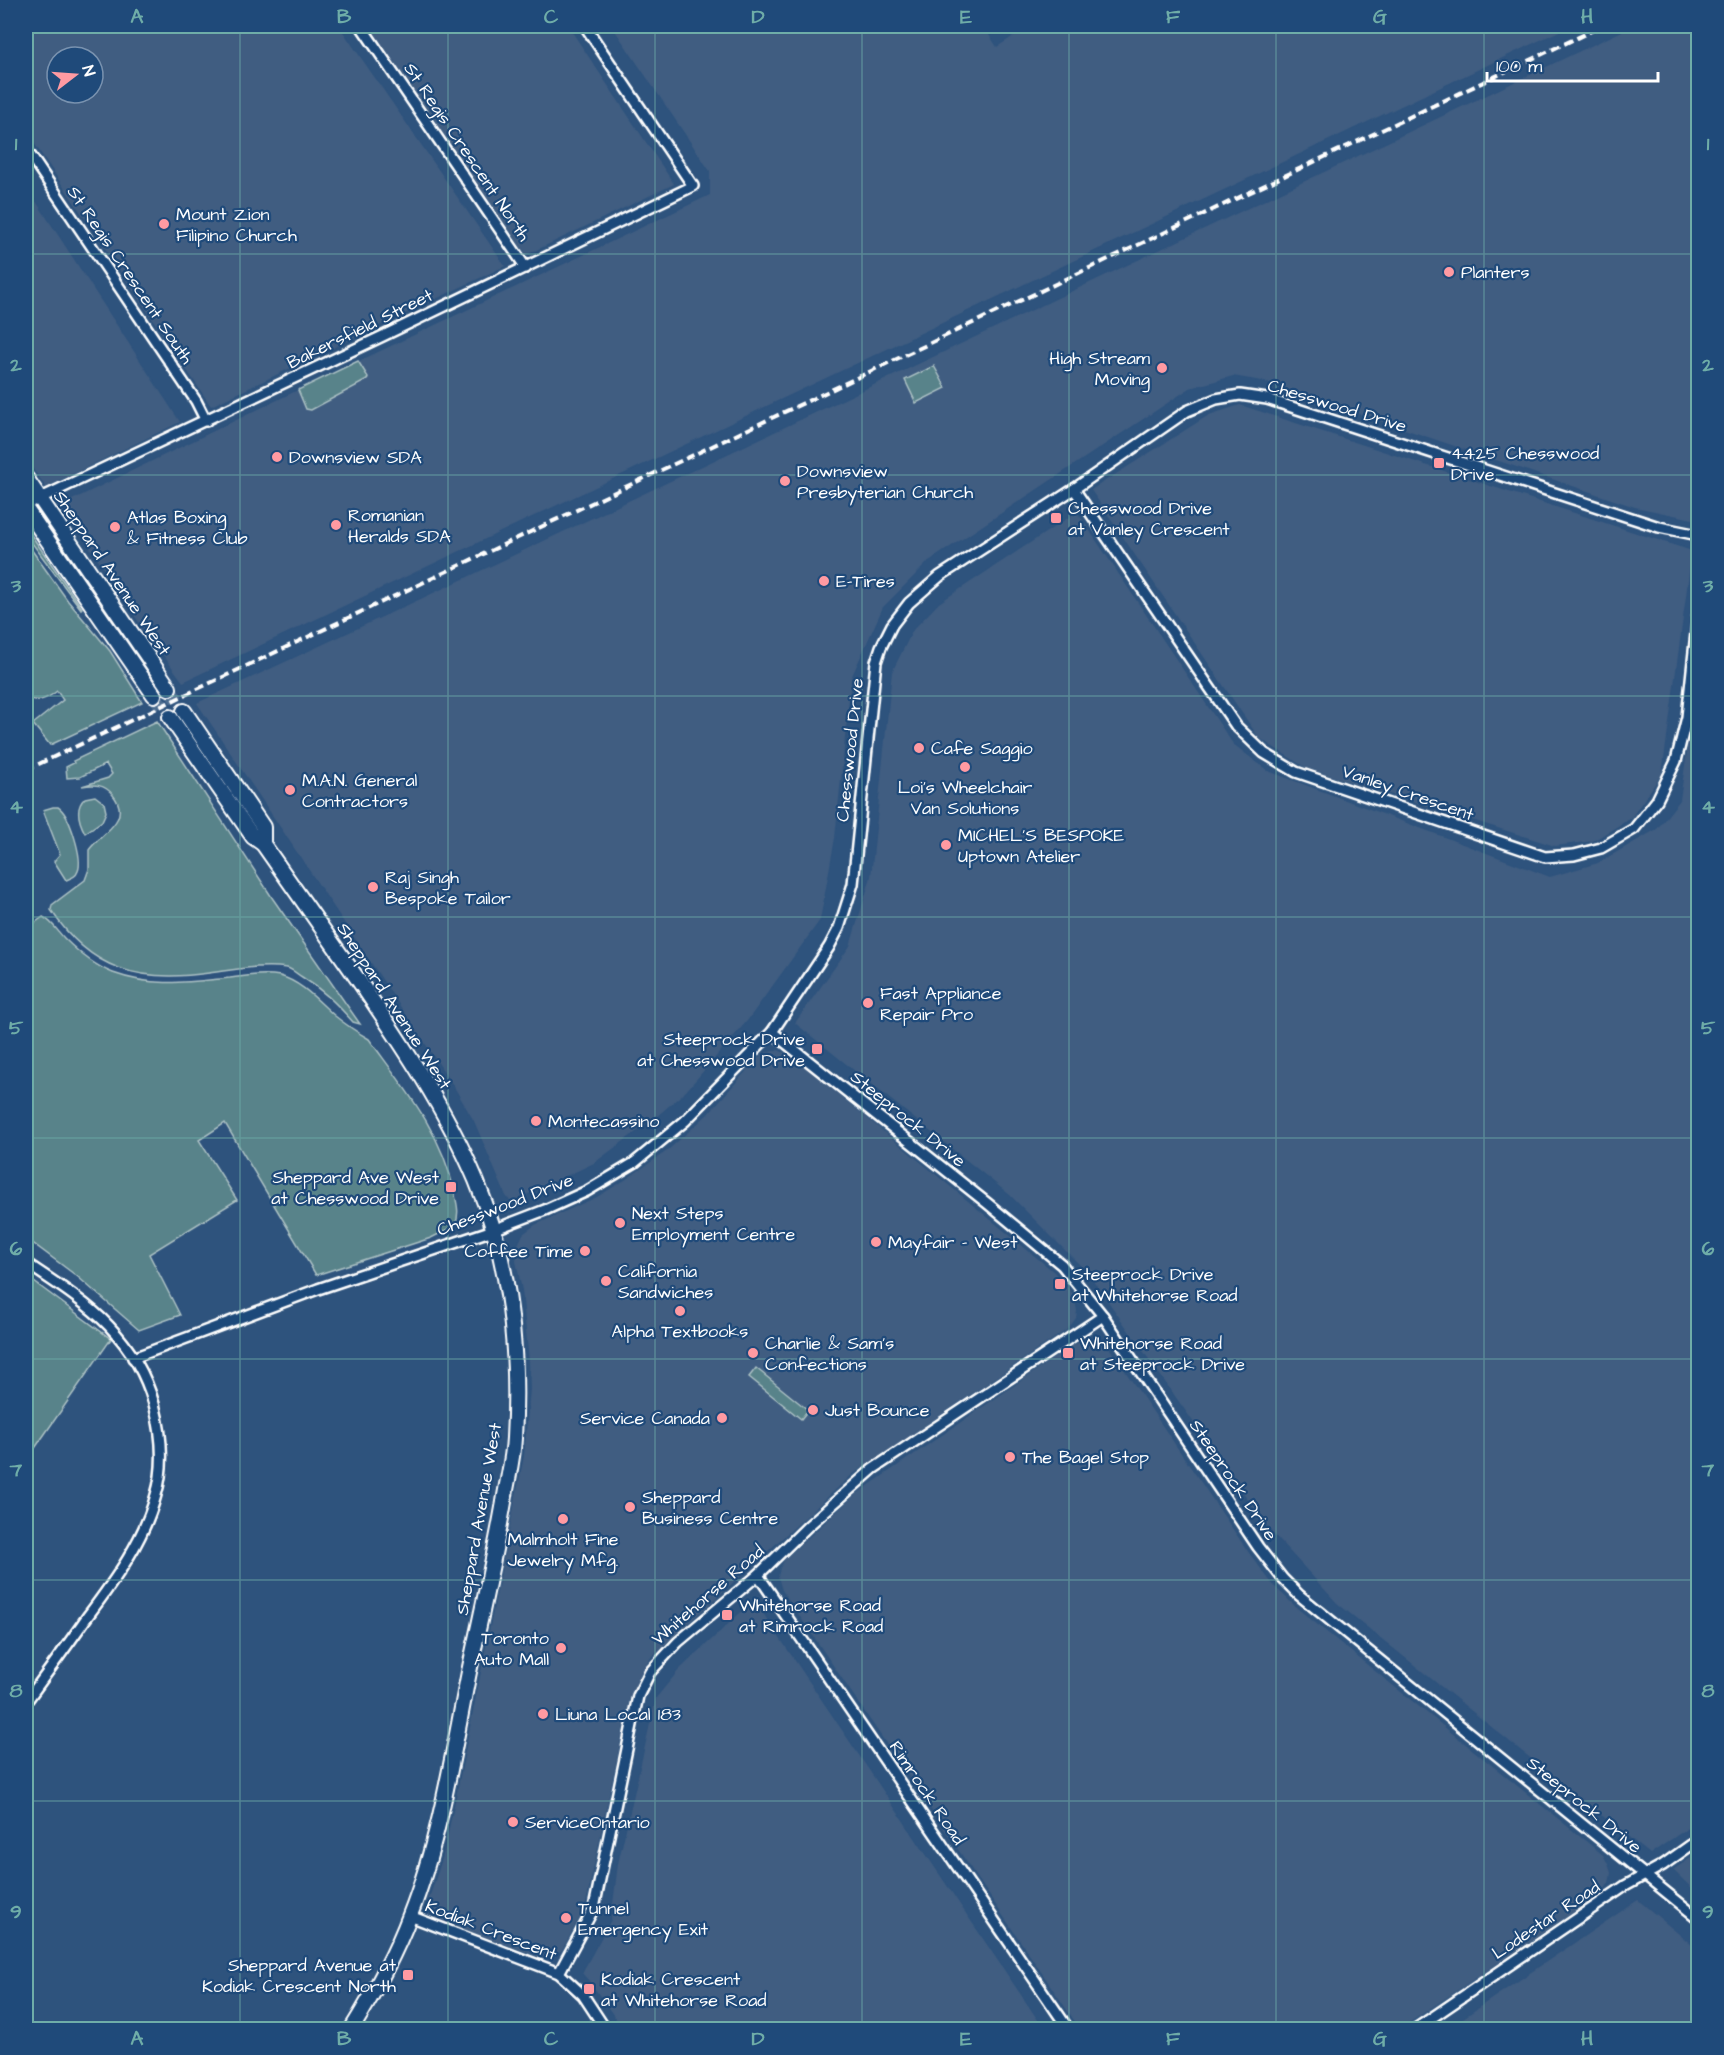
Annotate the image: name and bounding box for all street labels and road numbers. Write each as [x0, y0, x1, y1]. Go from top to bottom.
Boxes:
street label: St Regis Crescent North [397, 58, 536, 247]
street label: St Regis Crescent South [60, 181, 199, 370]
street label: Bakersfield Street [283, 282, 438, 375]
street label: Chesswood Drive [1264, 373, 1410, 439]
street label: Sheppard Avenue West [47, 485, 177, 661]
street label: Chesswood Drive [830, 677, 870, 823]
street label: Vanley Crescent [1338, 759, 1478, 828]
street label: Sheppard Avenue West [331, 918, 458, 1095]
street label: Steeprock Drive [845, 1065, 971, 1173]
street label: Chesswood Drive [433, 1167, 577, 1242]
street label: Steeprock Drive [1183, 1414, 1283, 1546]
street label: Sheppard Avenue West [450, 1420, 508, 1617]
street label: Whitehorse Road [646, 1539, 770, 1651]
street label: Rimrock Road [883, 1736, 971, 1850]
street label: Steeprock Drive [1521, 1751, 1647, 1859]
street label: Lodestar Road [1487, 1875, 1605, 1965]
street label: Kodiak Crescent [422, 1893, 561, 1967]

